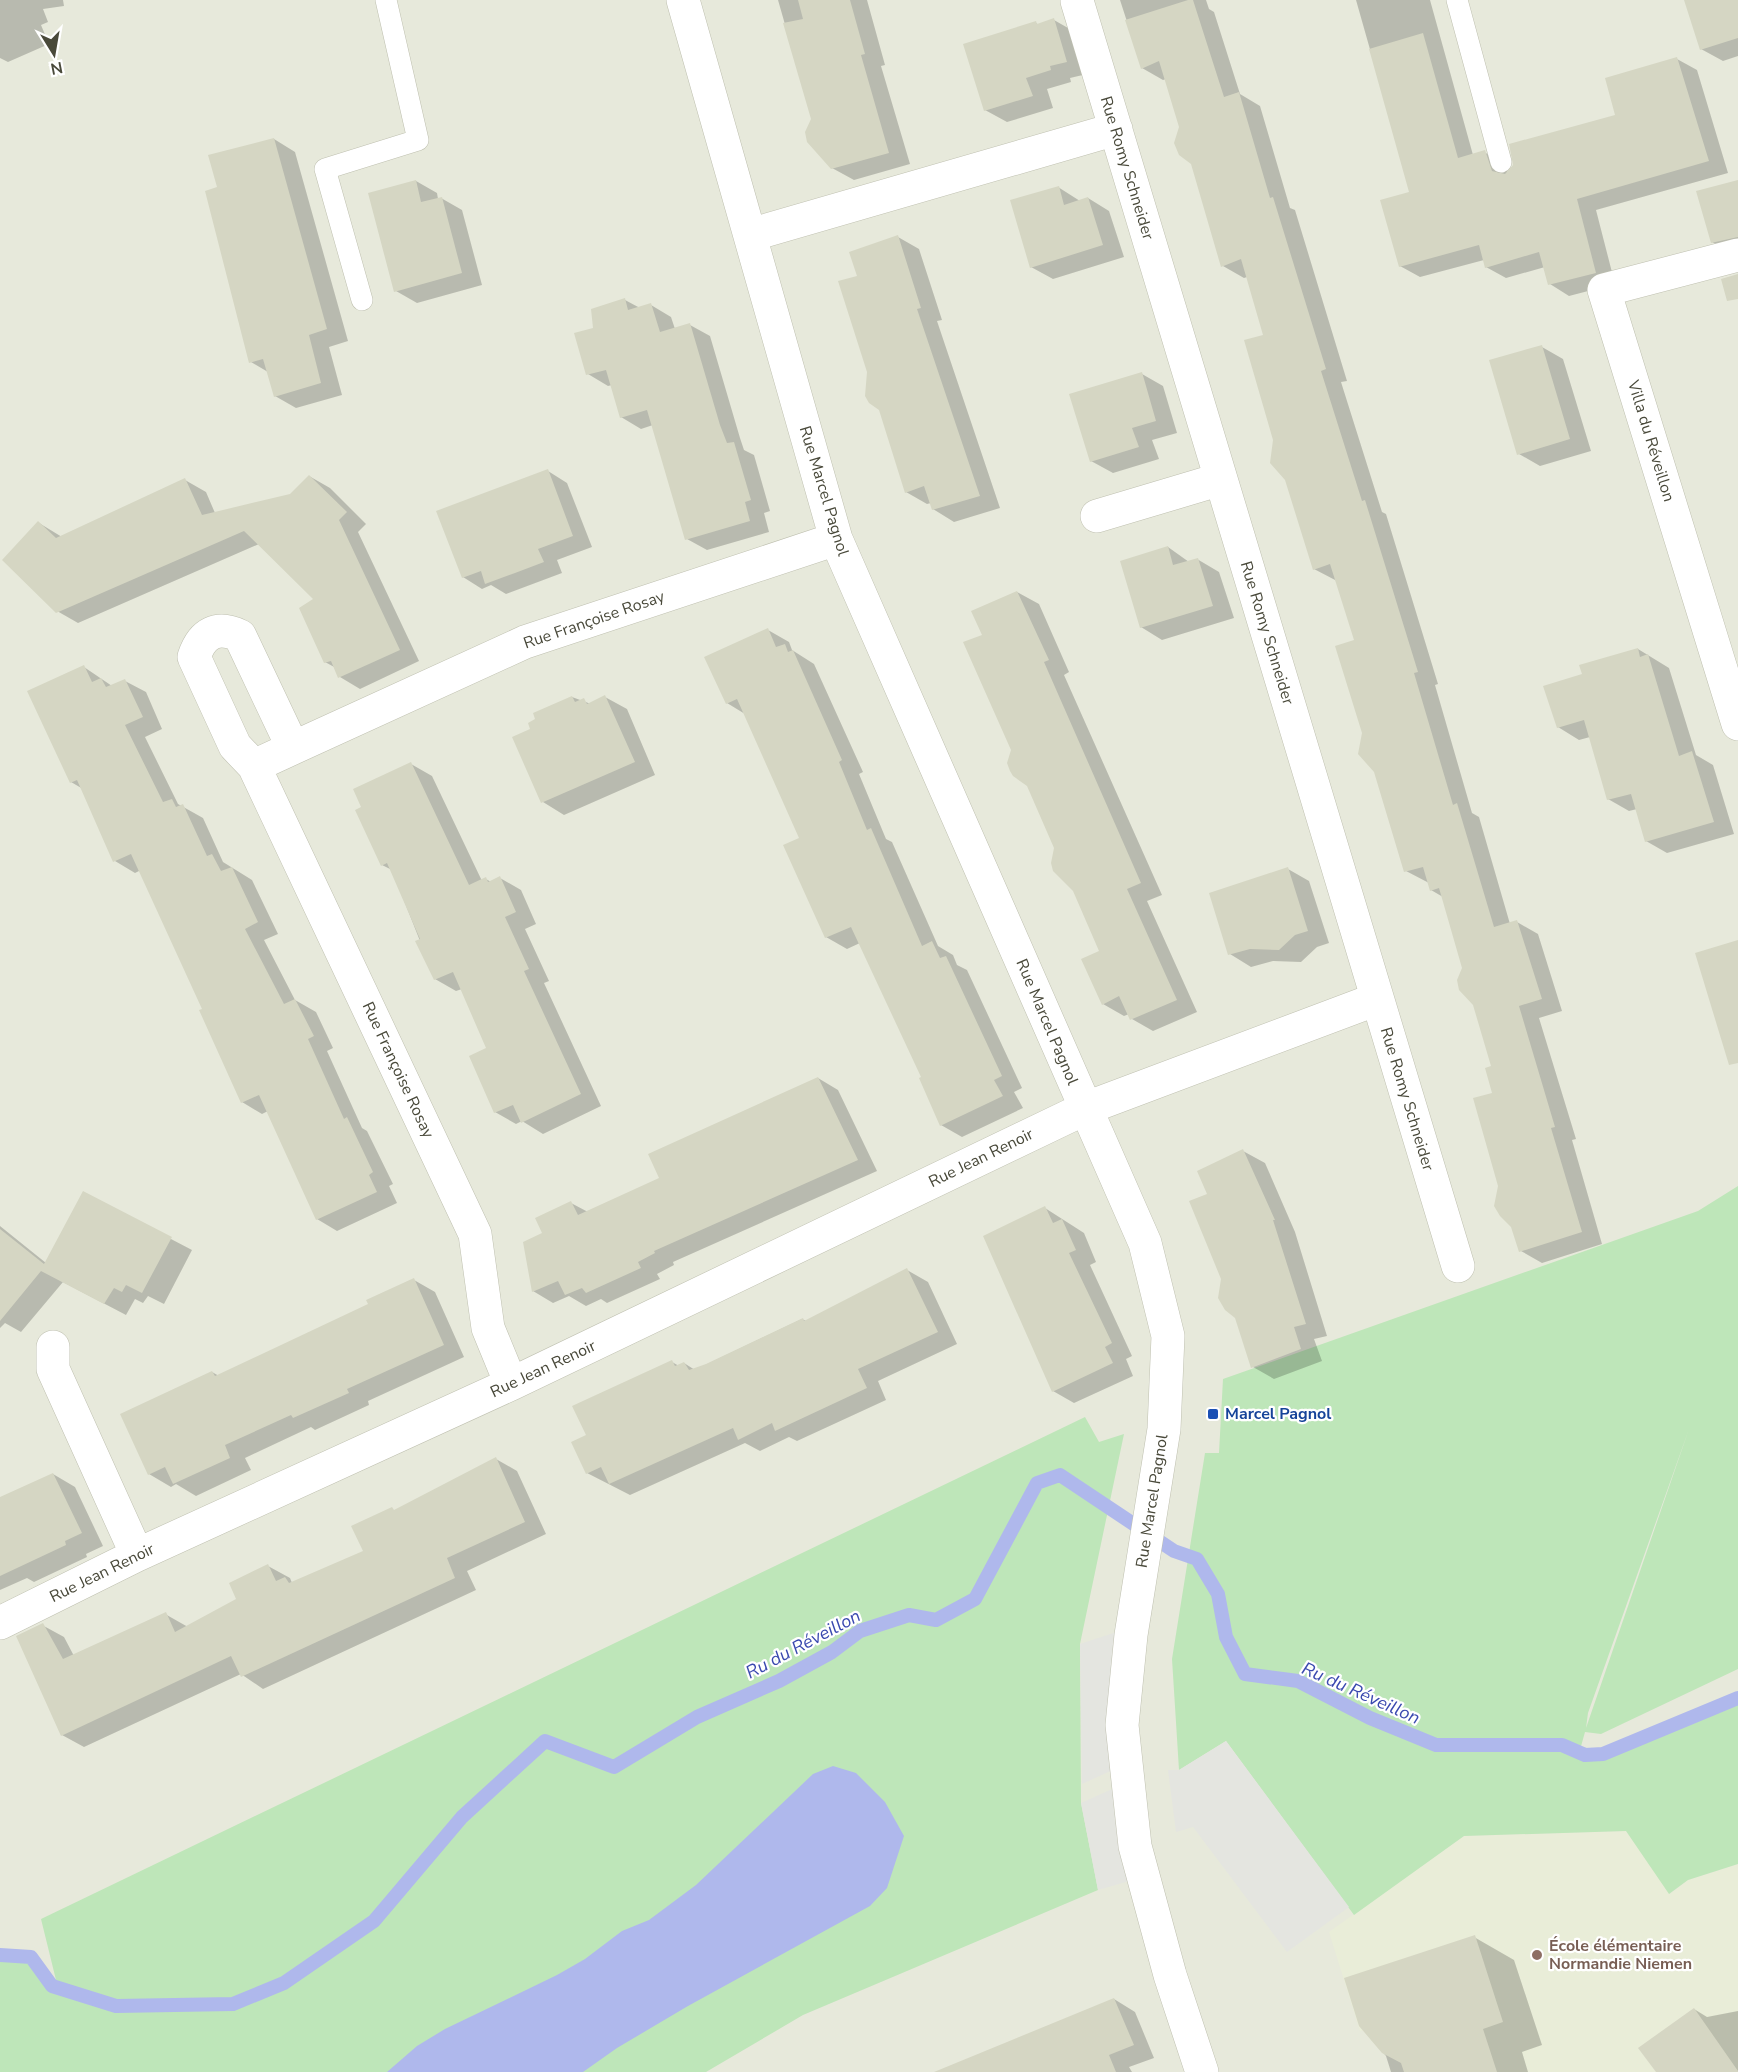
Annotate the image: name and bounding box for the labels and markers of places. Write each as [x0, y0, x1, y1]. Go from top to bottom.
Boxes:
place label: Marcel Pagnol [1225, 1403, 1331, 1425]
marker: Marcel Pagnol [1206, 1407, 1220, 1421]
place label: École élémentaire Normandie Niemen [1549, 1935, 1692, 1975]
marker: École élémentaire Normandie Niemen [1530, 1948, 1544, 1962]

